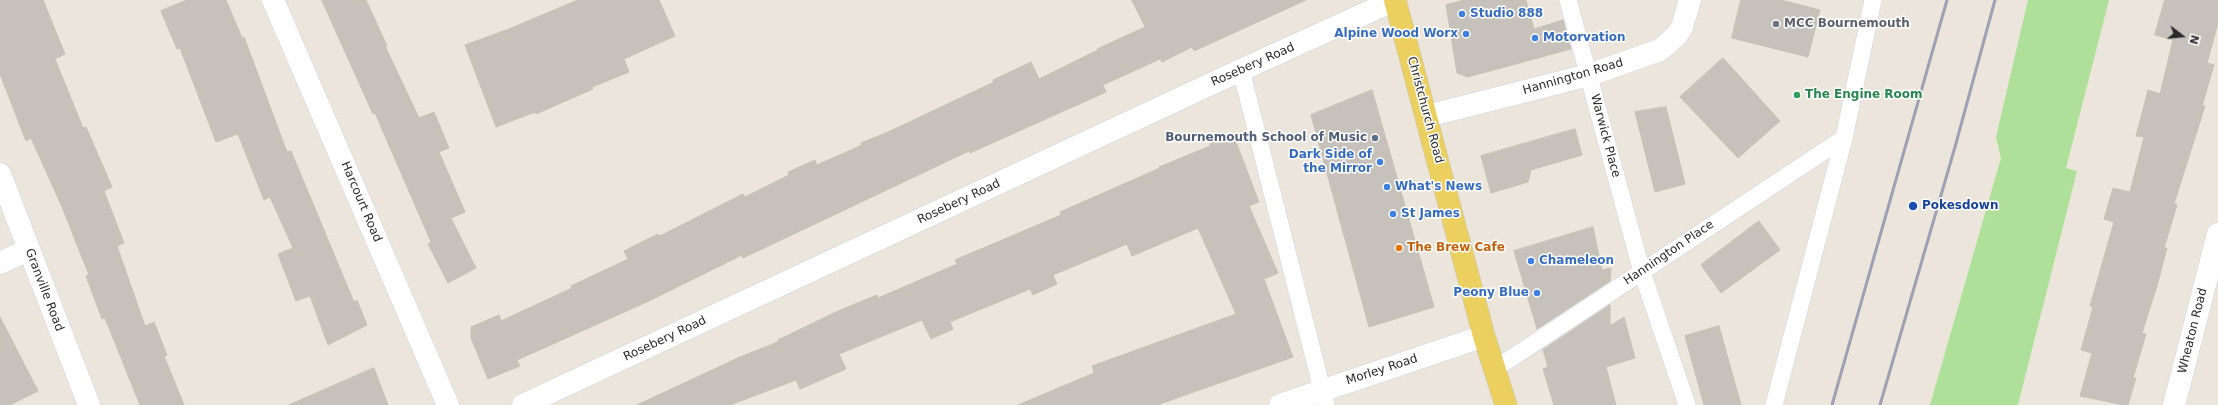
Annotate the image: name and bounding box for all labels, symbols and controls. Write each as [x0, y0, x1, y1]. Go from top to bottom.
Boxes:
place label: Studio 888 [1470, 7, 1543, 21]
marker: Studio 888 [1457, 9, 1467, 19]
north arrow [2162, 16, 2202, 56]
place label: MCC Bournemouth [1784, 17, 1910, 31]
marker: MCC Bournemouth [1771, 19, 1781, 29]
place label: Alpine Wood Worx [1334, 27, 1458, 41]
marker: Alpine Wood Worx [1461, 29, 1471, 39]
place label: Motorvation [1543, 31, 1626, 45]
marker: Motorvation [1530, 33, 1540, 43]
text: N [2186, 33, 2202, 46]
street label: Rosebery Road [1209, 40, 1297, 90]
street label: Christchurch Road [1404, 55, 1446, 165]
street label: Hannington Road [1521, 56, 1625, 98]
place label: The Engine Room [1805, 88, 1923, 102]
marker: The Engine Room [1792, 90, 1802, 100]
street label: Warwick Place [1587, 93, 1623, 179]
place label: Bournemouth School of Music [1165, 131, 1367, 145]
marker: Bournemouth School of Music [1370, 133, 1380, 143]
place label: Dark Side of the Mirror [1289, 148, 1372, 176]
marker: Dark Side of the Mirror [1375, 157, 1385, 167]
street label: Harcourt Road [338, 160, 384, 244]
street label: Rosebery Road [915, 177, 1003, 227]
place label: What's News [1395, 180, 1482, 194]
marker: What's News [1382, 182, 1392, 192]
place label: Pokesdown [1922, 199, 1998, 213]
marker: Pokesdown [1907, 200, 1919, 212]
place label: St James [1401, 207, 1460, 221]
marker: St James [1388, 209, 1398, 219]
street label: Hannington Place [1621, 218, 1717, 288]
place label: The Brew Cafe [1407, 241, 1505, 255]
marker: The Brew Cafe [1394, 243, 1404, 253]
street label: Granville Road [22, 247, 66, 333]
place label: Chameleon [1539, 254, 1614, 268]
marker: Chameleon [1526, 256, 1536, 266]
place label: Peony Blue [1453, 286, 1529, 300]
street label: Wheaton Road [2175, 287, 2211, 375]
marker: Peony Blue [1532, 288, 1542, 298]
street label: Rosebery Road [621, 314, 709, 364]
street label: Morley Road [1344, 352, 1420, 388]

